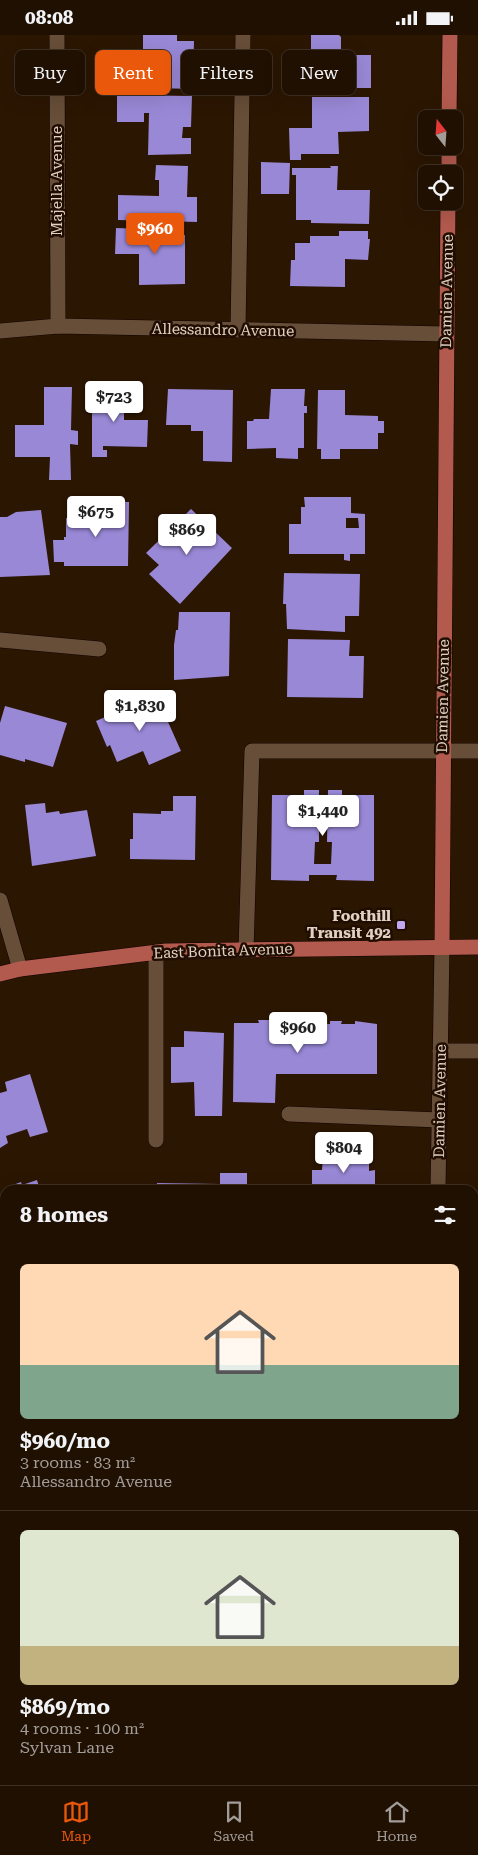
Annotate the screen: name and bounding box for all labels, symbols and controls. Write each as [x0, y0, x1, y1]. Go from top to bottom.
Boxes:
text: 08:08 [25, 6, 74, 29]
chip: Buy [15, 50, 85, 95]
chip: Rent [95, 50, 171, 95]
chip: Filters [181, 50, 272, 95]
chip: New [282, 50, 356, 95]
north arrow [418, 110, 462, 155]
map controls [418, 110, 463, 210]
street label: Majella Avenue [48, 126, 66, 236]
button: locate [418, 165, 463, 210]
pin: $960 [125, 213, 185, 255]
text: $960 [137, 219, 173, 238]
street label: Damien Avenue [437, 234, 457, 348]
street label: Allessandro Avenue [152, 320, 294, 340]
pin: $723 [84, 381, 144, 423]
text: $723 [96, 387, 132, 406]
pin: $675 [66, 495, 126, 538]
text: $675 [78, 502, 114, 521]
pin: $869 [157, 513, 217, 556]
text: $869 [169, 520, 205, 539]
street label: Damien Avenue [433, 639, 453, 753]
pin: $1,830 [99, 689, 181, 732]
text: $1,830 [115, 696, 165, 715]
pin: $1,440 [282, 795, 364, 837]
text: $1,440 [298, 801, 348, 820]
place label: Foothill Transit 492 [307, 907, 391, 942]
marker: Foothill Transit 492 [395, 919, 407, 931]
street label: East Bonita Avenue [153, 940, 293, 962]
pin: $960 [268, 1011, 328, 1054]
text: $960 [280, 1018, 316, 1037]
street label: Damien Avenue [430, 1044, 450, 1158]
pin: $804 [314, 1131, 374, 1174]
text: $804 [326, 1138, 362, 1157]
icon: filters [431, 1201, 459, 1229]
text: 8 homes [20, 1203, 108, 1227]
icon: home [195, 1297, 285, 1387]
text: $960/mo [20, 1429, 110, 1453]
text: 3 rooms · 83 m² [20, 1453, 135, 1472]
text: Allessandro Avenue [20, 1472, 172, 1491]
icon: home [195, 1562, 285, 1652]
text: $869/mo [20, 1695, 110, 1719]
text: 4 rooms · 100 m² [20, 1719, 144, 1738]
text: Sylvan Lane [20, 1738, 114, 1757]
tab: Map [61, 1798, 91, 1844]
tab: Saved [213, 1798, 254, 1844]
tab: Home [376, 1798, 417, 1844]

